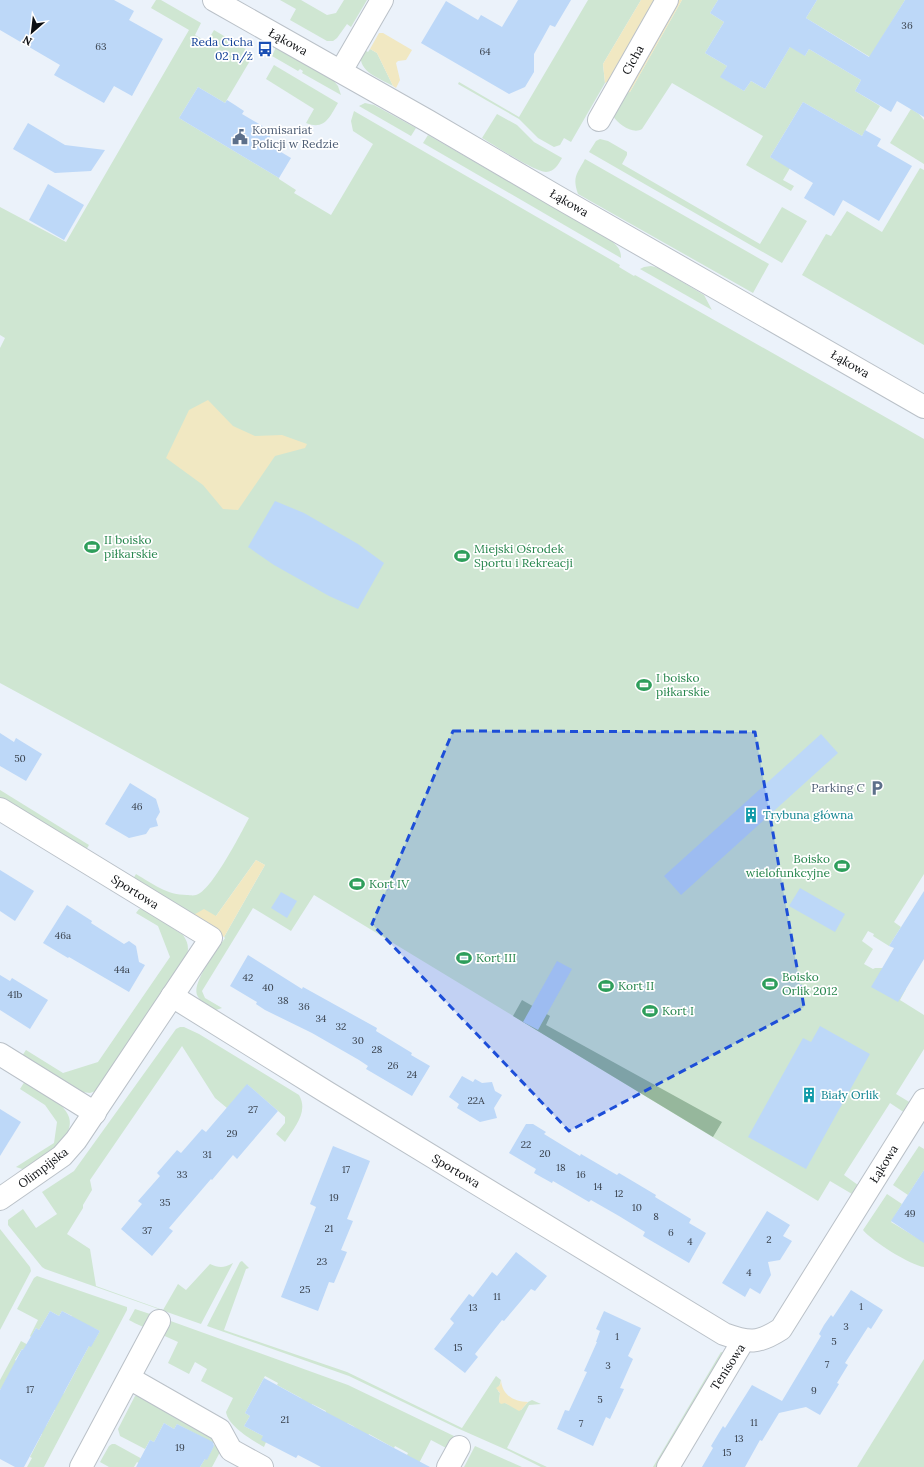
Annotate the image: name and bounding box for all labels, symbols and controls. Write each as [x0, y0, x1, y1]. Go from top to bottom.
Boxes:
north arrow [12, 12, 52, 52]
house number: 36 [901, 19, 913, 32]
street label: Łąkowa [266, 25, 310, 58]
text: N [20, 32, 34, 49]
place label: Reda Cicha 02 n/ż [191, 34, 253, 64]
house number: 63 [95, 40, 107, 53]
bus stop icon: Reda Cicha 02 n/ż [256, 40, 274, 58]
street label: Cicha [618, 42, 647, 77]
house number: 64 [479, 45, 491, 58]
place label: Komisariat Policji w Redzie [252, 122, 339, 151]
public building icon: Komisariat Policji w Redzie [231, 128, 249, 146]
street label: Łąkowa [547, 185, 591, 220]
street label: Łąkowa [828, 346, 872, 381]
place label: II boisko piłkarskie [104, 532, 158, 561]
sports icon: II boisko piłkarskie [83, 538, 101, 556]
place label: Miejski Ośrodek Sportu i Rekreacji [474, 541, 573, 570]
sports icon: Miejski Ośrodek Sportu i Rekreacji [453, 547, 471, 565]
place label: I boisko piłkarskie [656, 670, 710, 699]
sports icon: I boisko piłkarskie [635, 676, 653, 694]
house number: 50 [14, 752, 26, 765]
parking icon: Parking C [868, 779, 886, 797]
place label: Parking C [811, 780, 866, 795]
house number: 46 [131, 800, 143, 813]
building icon: Trybuna główna [742, 806, 760, 824]
place label: Trybuna główna [763, 807, 854, 822]
place label: Boisko wielofunkcyjne [746, 851, 830, 880]
sports icon: Boisko wielofunkcyjne [833, 857, 851, 875]
street label: Sportowa [109, 871, 162, 912]
sports icon: Kort IV [348, 875, 366, 893]
place label: Kort IV [369, 876, 410, 891]
house number: 46a [55, 929, 71, 942]
sports icon: Kort III [455, 949, 473, 967]
place label: Kort III [476, 950, 516, 965]
house number: 44a [114, 963, 130, 976]
place label: Boisko Orlik 2012 [782, 969, 838, 998]
house number: 42 [243, 971, 253, 984]
sports icon: Boisko Orlik 2012 [761, 975, 779, 993]
sports icon: Kort II [597, 977, 615, 995]
place label: Kort II [618, 978, 654, 993]
house number: 40 [262, 981, 274, 994]
house number: 41b [8, 988, 23, 1001]
house number: 38 [277, 994, 289, 1007]
house number: 36 [298, 1000, 310, 1013]
sports icon: Kort I [641, 1002, 659, 1020]
place label: Kort I [662, 1003, 694, 1018]
house number: 34 [316, 1012, 327, 1025]
house number: 32 [336, 1020, 346, 1033]
house number: 30 [352, 1034, 364, 1047]
house number: 28 [372, 1043, 383, 1056]
house number: 26 [387, 1059, 399, 1072]
house number: 24 [407, 1068, 418, 1081]
building icon: Biały Orlik [800, 1086, 818, 1104]
place label: Biały Orlik [821, 1087, 879, 1102]
house number: 22A [468, 1094, 485, 1107]
house number: 27 [248, 1103, 258, 1116]
house number: 29 [226, 1127, 238, 1140]
house number: 22 [521, 1138, 531, 1151]
street label: Łąkowa [866, 1142, 901, 1186]
street label: Olimpijska [15, 1144, 71, 1191]
house number: 20 [539, 1147, 551, 1160]
house number: 31 [202, 1148, 212, 1161]
street label: Sportowa [429, 1150, 483, 1191]
house number: 18 [556, 1161, 566, 1174]
house number: 17 [342, 1163, 351, 1176]
house number: 33 [176, 1168, 188, 1181]
house number: 16 [576, 1168, 586, 1181]
house number: 14 [593, 1180, 603, 1193]
house number: 12 [614, 1187, 624, 1200]
house number: 19 [329, 1191, 339, 1204]
house number: 35 [159, 1196, 171, 1209]
house number: 10 [632, 1201, 642, 1214]
house number: 49 [904, 1207, 916, 1220]
house number: 8 [653, 1210, 659, 1223]
house number: 21 [324, 1222, 334, 1235]
house number: 37 [142, 1224, 152, 1237]
house number: 6 [668, 1226, 674, 1239]
house number: 2 [766, 1233, 772, 1246]
house number: 4 [687, 1235, 693, 1248]
house number: 23 [317, 1255, 328, 1268]
house number: 4 [746, 1266, 752, 1279]
house number: 25 [300, 1283, 310, 1296]
house number: 11 [493, 1290, 501, 1303]
house number: 1 [859, 1300, 863, 1313]
house number: 13 [468, 1301, 478, 1314]
house number: 3 [843, 1320, 849, 1333]
house number: 1 [615, 1330, 619, 1343]
house number: 5 [831, 1335, 837, 1348]
house number: 15 [453, 1341, 463, 1354]
street label: Tenisowa [707, 1341, 748, 1393]
house number: 7 [825, 1358, 830, 1371]
house number: 3 [605, 1359, 611, 1372]
house number: 17 [26, 1383, 35, 1396]
house number: 9 [811, 1384, 817, 1397]
house number: 5 [597, 1393, 603, 1406]
house number: 21 [280, 1413, 290, 1426]
house number: 11 [750, 1416, 758, 1429]
house number: 7 [579, 1417, 584, 1430]
house number: 13 [734, 1432, 744, 1445]
house number: 19 [175, 1441, 185, 1454]
house number: 15 [722, 1446, 732, 1459]

